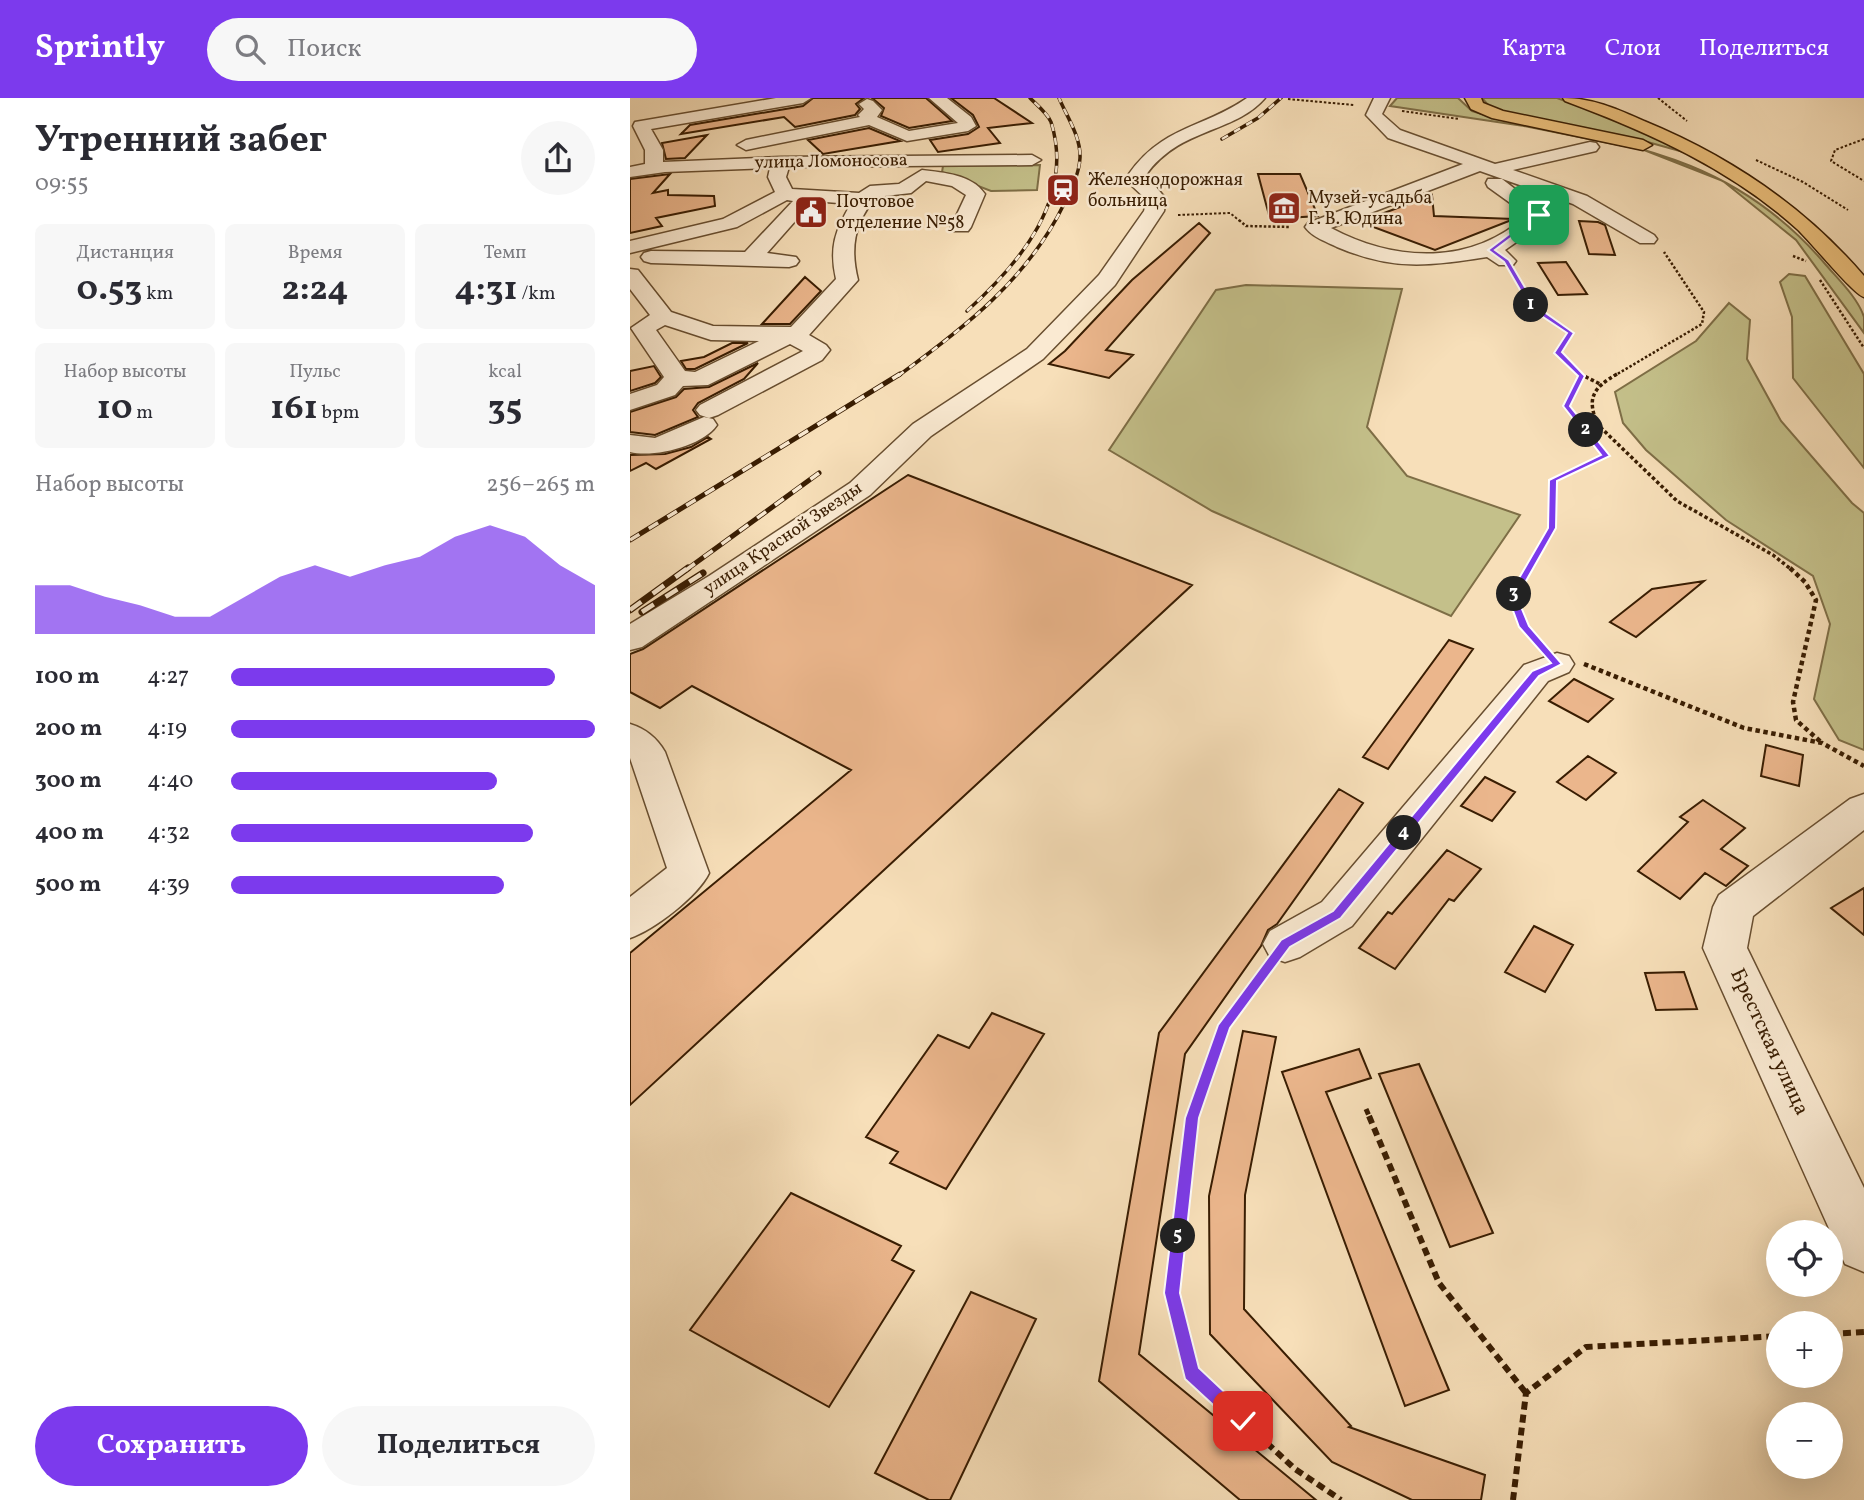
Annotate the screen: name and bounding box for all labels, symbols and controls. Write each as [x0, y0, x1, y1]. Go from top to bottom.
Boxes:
search box [207, 18, 697, 81]
text: Sprintly [35, 26, 165, 72]
icon: search [231, 30, 269, 68]
text: Поиск [287, 31, 361, 67]
text: Карта [1502, 32, 1567, 66]
text: Слои [1605, 32, 1661, 66]
text: Поделиться [1699, 32, 1829, 66]
text: Утренний забег [35, 115, 327, 168]
button: share [521, 121, 595, 195]
street label: улица Ломоносова [754, 148, 908, 176]
text: 09:55 [35, 168, 89, 200]
place label: Железнодорожная больница [1088, 168, 1243, 214]
station icon: Железнодорожная больница [1044, 171, 1082, 209]
pin [1509, 185, 1569, 245]
place label: Музей-усадьба Г. В. Юдина [1308, 186, 1432, 232]
museum icon: Музей-усадьба Г. В. Юдина [1265, 189, 1303, 227]
place label: Почтовое отделение №58 [836, 190, 964, 236]
public building icon: Почтовое отделение №58 [792, 193, 830, 231]
icon: arrive [1520, 196, 1558, 234]
text: Дистанция [76, 240, 174, 266]
text: Время [288, 240, 342, 266]
text: Темп [484, 240, 526, 266]
text: 0.53 [77, 266, 142, 314]
text: 2:24 [281, 266, 349, 314]
text: 4:31 [455, 266, 518, 314]
text: km [142, 281, 173, 307]
text: /km [518, 281, 555, 307]
pin: 1 [1514, 288, 1548, 322]
text: 1 [1527, 291, 1534, 317]
text: Набор высоты [63, 359, 187, 385]
text: Пульс [289, 359, 341, 385]
text: kcal [488, 359, 522, 385]
text: 10 [97, 385, 133, 433]
text: 161 [270, 385, 318, 433]
text: 35 [488, 385, 522, 433]
text: m [133, 400, 153, 426]
text: bpm [318, 400, 360, 426]
pin: 2 [1569, 412, 1604, 448]
text: 2 [1581, 416, 1590, 442]
text: Набор высоты [35, 469, 184, 501]
text: 256–265 m [486, 469, 595, 501]
street label: улица Красной Звезды [699, 476, 868, 602]
pin: 3 [1496, 576, 1532, 612]
text: 3 [1509, 580, 1518, 606]
text: 100 m [35, 661, 100, 693]
text: 4:27 [147, 661, 189, 693]
text: 200 m [35, 713, 102, 745]
text: 4:19 [147, 713, 187, 745]
text: 300 m [35, 765, 102, 797]
text: 4:40 [147, 765, 193, 797]
pin: 4 [1386, 816, 1422, 850]
text: 400 m [35, 817, 104, 849]
text: 4:32 [147, 817, 190, 849]
text: 4 [1398, 819, 1409, 845]
text: 500 m [35, 869, 101, 901]
text: 4:39 [147, 869, 189, 901]
street label: Брестская улица [1722, 964, 1816, 1120]
pin: 5 [1160, 1218, 1196, 1254]
map controls [1766, 1220, 1843, 1479]
button: locate [1766, 1220, 1843, 1297]
text: 5 [1173, 1222, 1182, 1248]
button: + [1766, 1311, 1843, 1388]
pin [1213, 1391, 1273, 1451]
icon: check [1224, 1402, 1262, 1440]
button: − [1766, 1402, 1843, 1479]
button: Сохранить [35, 1406, 308, 1486]
button: Поделиться [322, 1406, 595, 1486]

